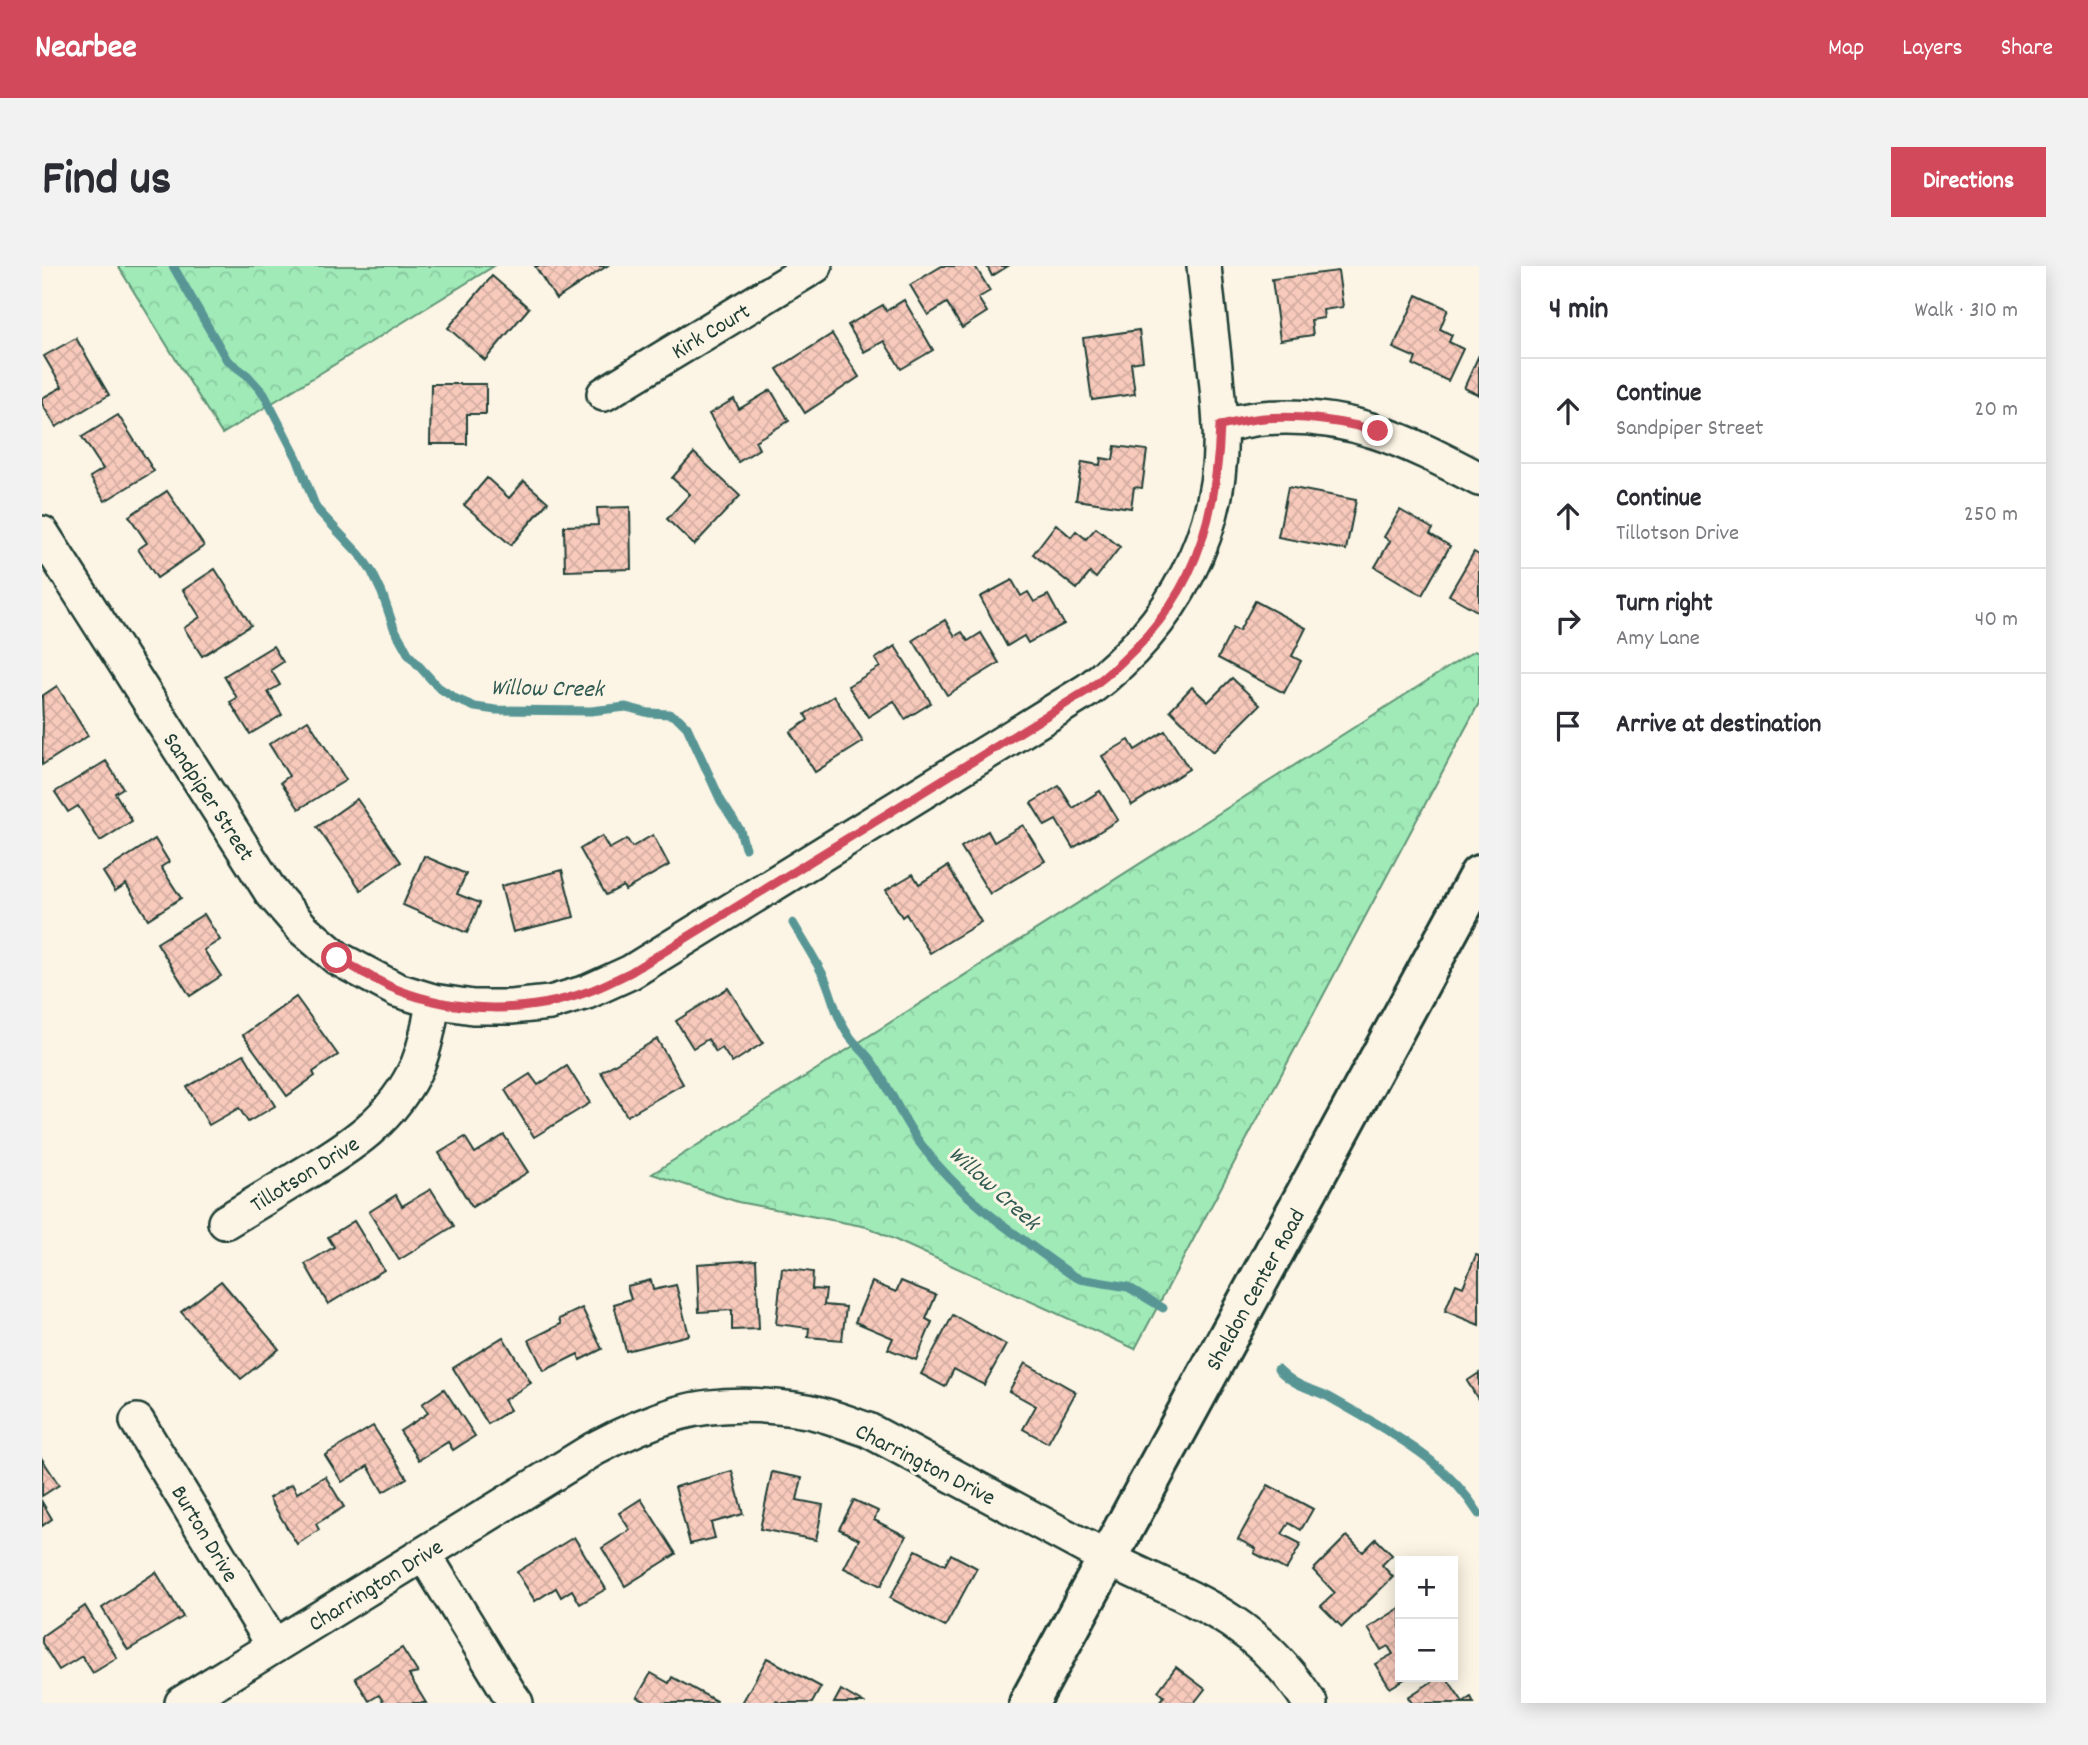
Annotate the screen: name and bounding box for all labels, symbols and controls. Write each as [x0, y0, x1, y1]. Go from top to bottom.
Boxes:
text: Nearbee [35, 26, 137, 73]
text: Map [1828, 32, 1864, 66]
text: Layers [1902, 32, 1963, 66]
text: Share [2001, 32, 2053, 66]
text: Find us [42, 147, 171, 217]
button: Directions [1891, 147, 2046, 217]
text: 4 min [1549, 290, 1608, 333]
text: Walk · 310 m [1914, 295, 2018, 328]
street label: Kirk Court [666, 297, 757, 369]
text: Continue [1616, 376, 1701, 413]
icon: ahead [1549, 392, 1587, 430]
text: 20 m [1974, 394, 2018, 427]
text: Sandpiper Street [1616, 413, 1764, 446]
route end [1362, 415, 1393, 446]
text: Continue [1616, 481, 1701, 518]
icon: ahead [1549, 497, 1587, 535]
text: 250 m [1964, 499, 2018, 532]
text: Tillotson Drive [1616, 518, 1739, 551]
text: Turn right [1616, 586, 1713, 623]
icon: right [1549, 602, 1587, 640]
text: 40 m [1975, 604, 2018, 637]
text: Amy Lane [1616, 623, 1700, 656]
water label: Willow Creek [490, 672, 606, 708]
icon: arrive [1549, 707, 1587, 745]
text: Arrive at destination [1616, 707, 1821, 744]
street label: Sandpiper Street [153, 727, 261, 869]
route start [321, 942, 352, 973]
street label: Tillotson Drive [245, 1129, 367, 1223]
water label: Willow Creek [940, 1139, 1048, 1241]
street label: Sheldon Center Road [1199, 1204, 1315, 1378]
street label: Charrington Drive [848, 1417, 1000, 1516]
street label: Burton Drive [161, 1480, 245, 1590]
street label: Charrington Drive [303, 1532, 451, 1642]
map controls [1395, 1556, 1458, 1682]
button: + [1395, 1556, 1458, 1619]
button: − [1395, 1619, 1458, 1682]

